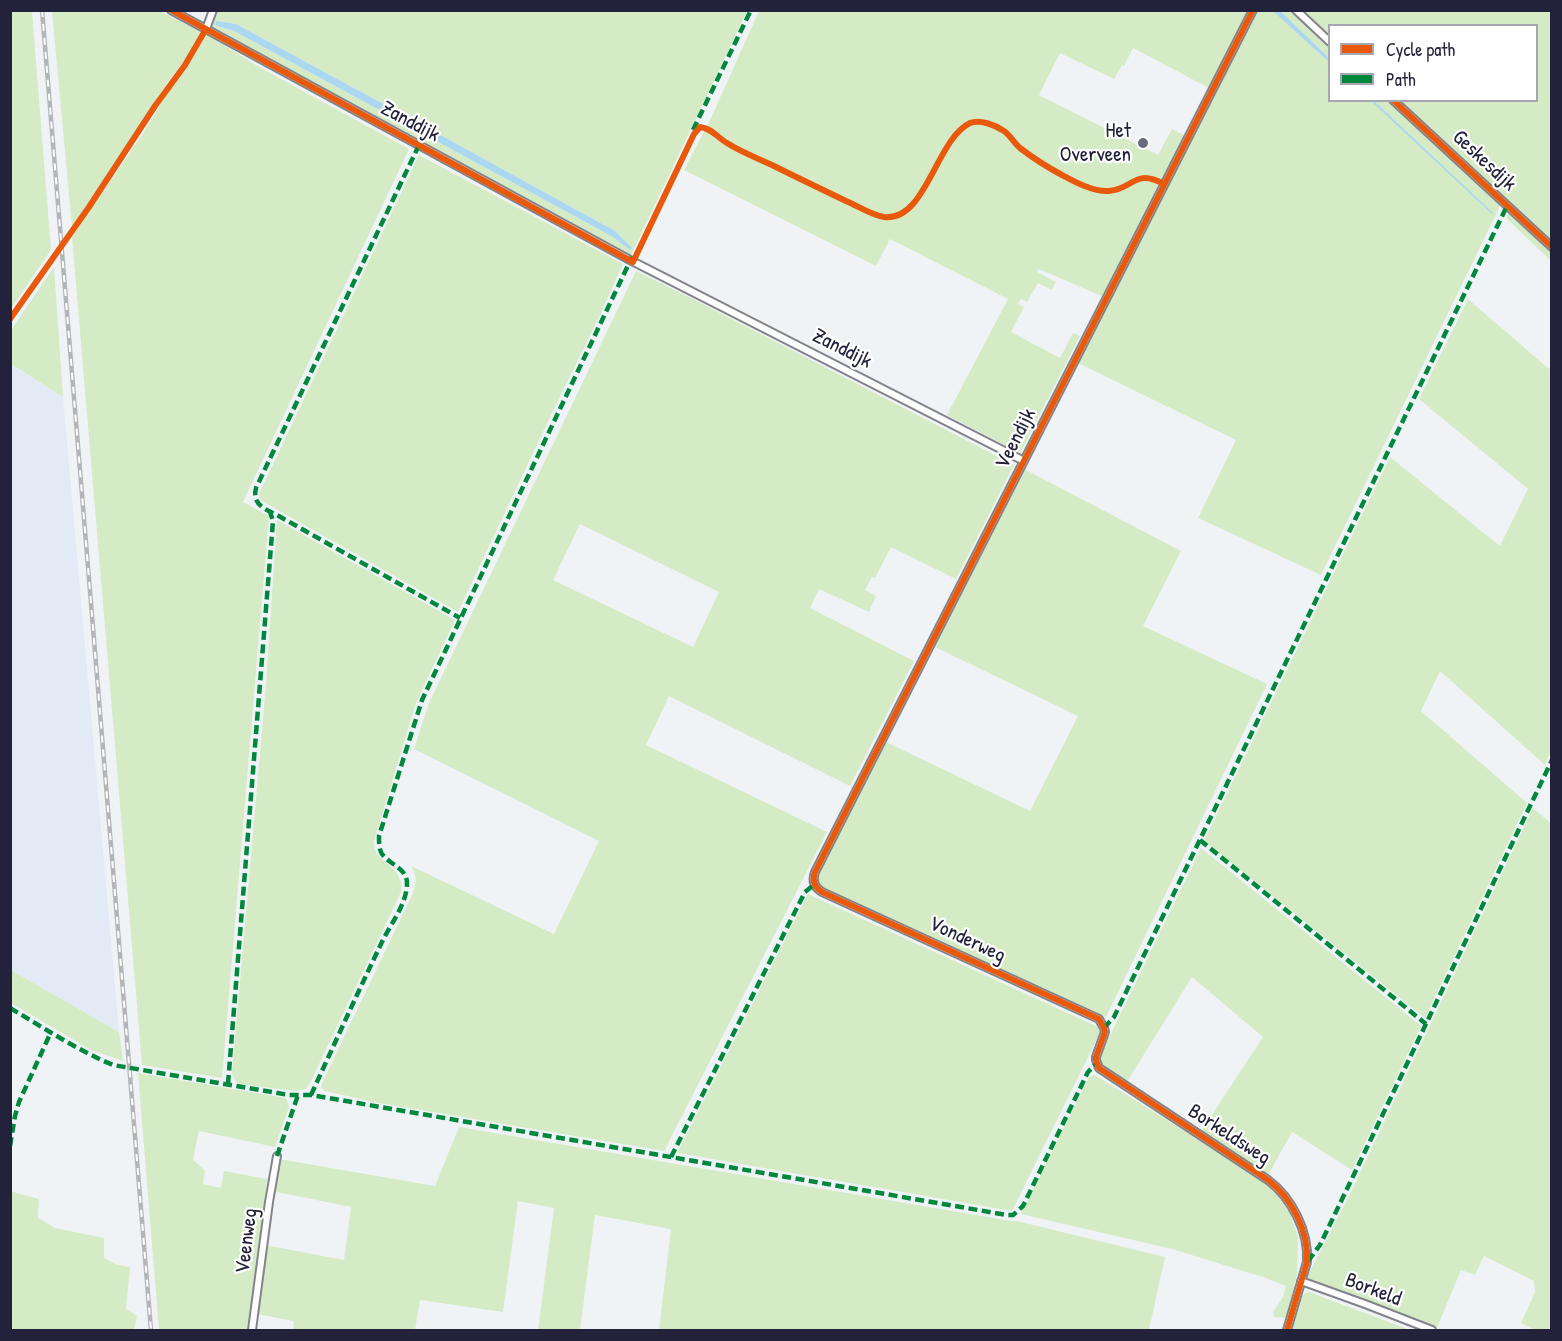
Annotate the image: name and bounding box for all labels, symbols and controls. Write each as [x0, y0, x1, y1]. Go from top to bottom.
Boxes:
legend [1328, 24, 1538, 102]
text: Cycle path [1386, 37, 1455, 62]
text: Path [1386, 67, 1415, 92]
street label: Zanddijk [376, 96, 444, 148]
place label: Het Overveen [1060, 118, 1131, 168]
street label: Geskesdijk [1447, 125, 1521, 197]
marker: Het Overveen [1136, 136, 1150, 150]
street label: Zanddijk [808, 323, 876, 375]
street label: Veendijk [990, 405, 1042, 473]
street label: Vonderweg [925, 911, 1009, 969]
street label: Borkeldsweg [1183, 1099, 1275, 1171]
street label: Veenweg [231, 1207, 263, 1275]
street label: Borkeld [1341, 1268, 1405, 1312]

